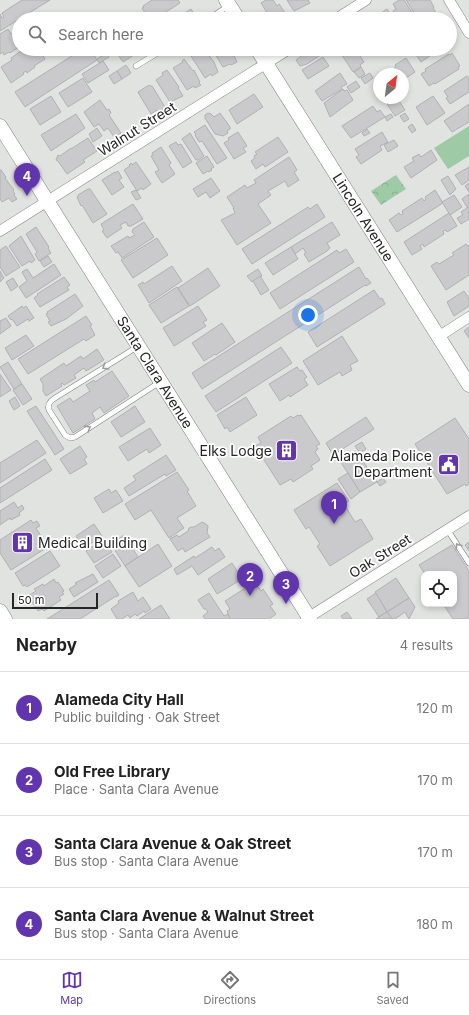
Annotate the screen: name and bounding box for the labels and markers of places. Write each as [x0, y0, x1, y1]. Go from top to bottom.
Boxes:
pin: 4 [14, 163, 40, 196]
building icon: Elks Lodge [274, 438, 300, 464]
place label: Elks Lodge [200, 442, 272, 459]
place label: Alameda Police Department [330, 447, 432, 480]
public building icon: Alameda Police Department [435, 451, 461, 477]
pin: 1 [321, 491, 347, 524]
building icon: Medical Building [10, 530, 36, 556]
place label: Medical Building [38, 534, 147, 551]
pin: 2 [237, 563, 263, 596]
pin: 3 [273, 571, 299, 604]

